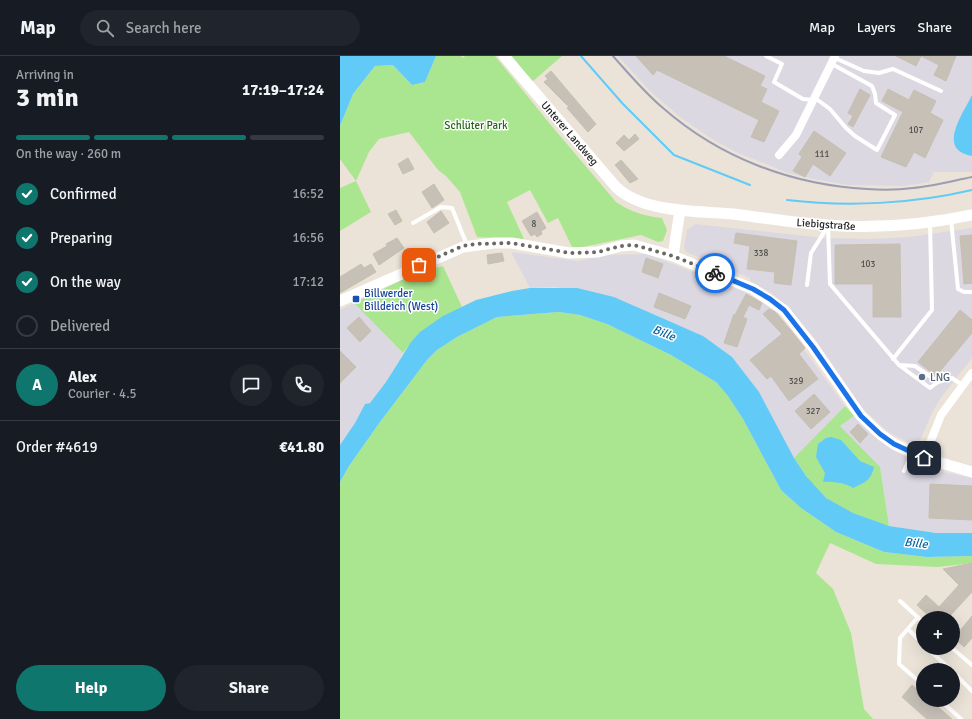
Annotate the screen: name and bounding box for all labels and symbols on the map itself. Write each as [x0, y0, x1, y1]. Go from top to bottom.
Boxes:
street label: Unterer Landweg [538, 99, 601, 168]
park label: Schlüter Park [444, 119, 508, 132]
house number: 107 [909, 125, 923, 136]
house number: 111 [815, 149, 829, 160]
street label: Liebigstraße [796, 216, 856, 233]
house number: 8 [532, 219, 537, 230]
pin [402, 248, 436, 282]
house number: 338 [754, 248, 768, 259]
courier [695, 253, 735, 293]
house number: 103 [861, 259, 875, 270]
place label: Billwerder Billdeich (West) [364, 287, 438, 313]
marker: Billwerder Billdeich (West) [351, 294, 361, 304]
water label: Bille [650, 322, 678, 345]
place label: LNG [930, 371, 950, 384]
marker: LNG [917, 372, 927, 382]
house number: 329 [789, 376, 803, 387]
house number: 327 [806, 406, 820, 417]
pin [907, 441, 941, 475]
water label: Bille [904, 535, 929, 552]

